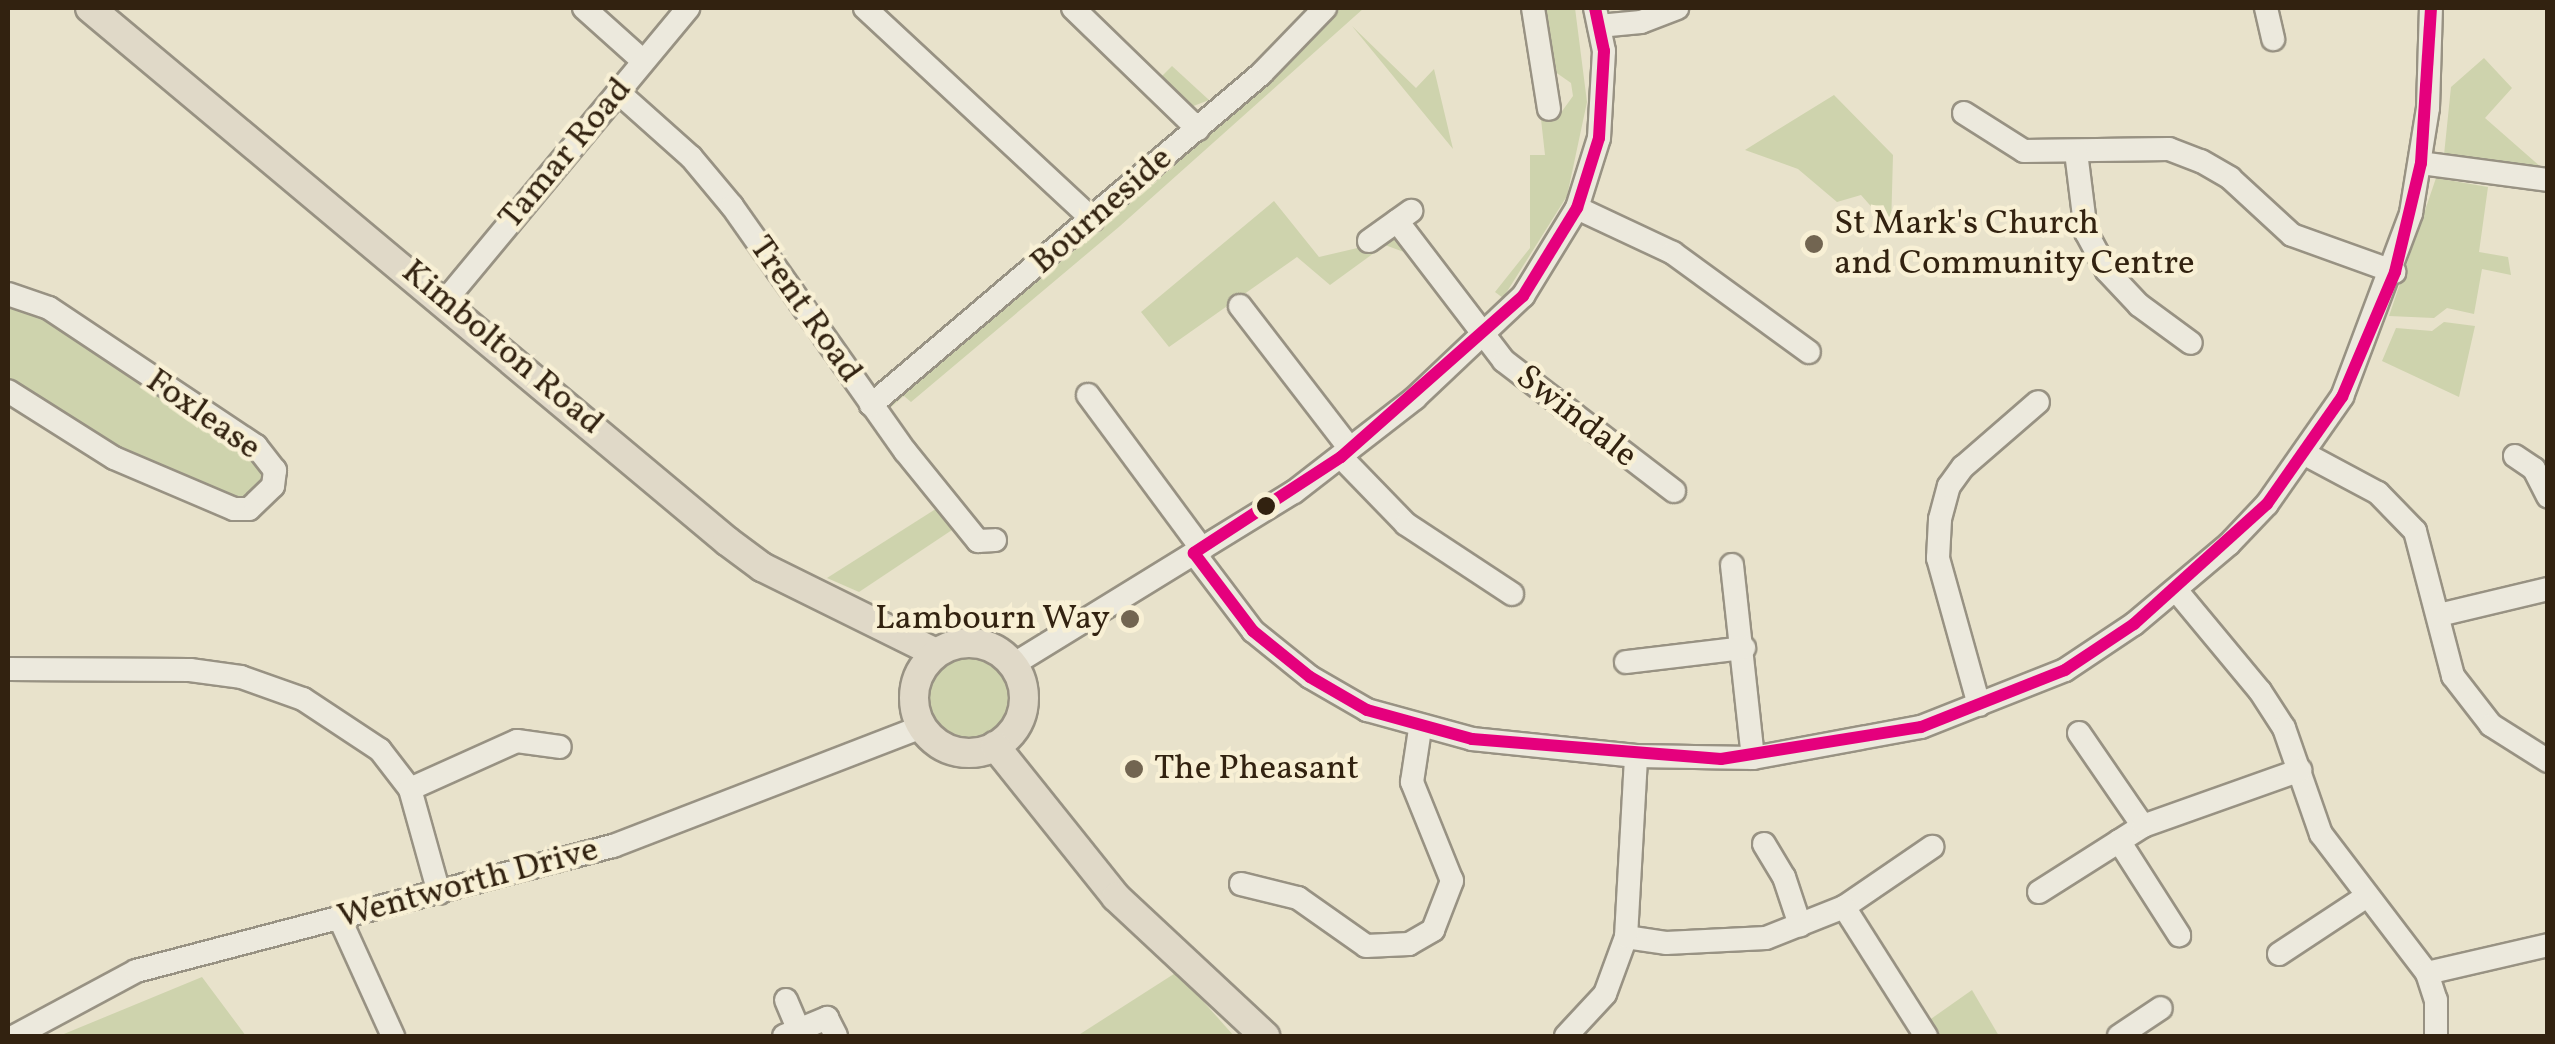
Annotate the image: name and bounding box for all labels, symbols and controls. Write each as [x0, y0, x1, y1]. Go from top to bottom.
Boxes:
street label: Tamar Road [490, 70, 642, 238]
street label: Bourneside [1023, 138, 1181, 284]
place label: St Mark's Church and Community Centre [1834, 203, 2196, 285]
street label: Trent Road [739, 229, 871, 391]
marker: St Mark's Church and Community Centre [1803, 233, 1825, 255]
street label: Kimbolton Road [393, 251, 611, 445]
street label: Swindale [1507, 357, 1645, 477]
street label: Foxlease [138, 360, 268, 470]
unlabelled marker [1256, 496, 1276, 516]
place label: Lambourn Way [874, 598, 1110, 640]
marker: Lambourn Way [1119, 608, 1141, 630]
place label: The Pheasant [1154, 748, 1359, 790]
marker: The Pheasant [1123, 758, 1145, 780]
street label: Wentworth Drive [333, 829, 603, 939]

